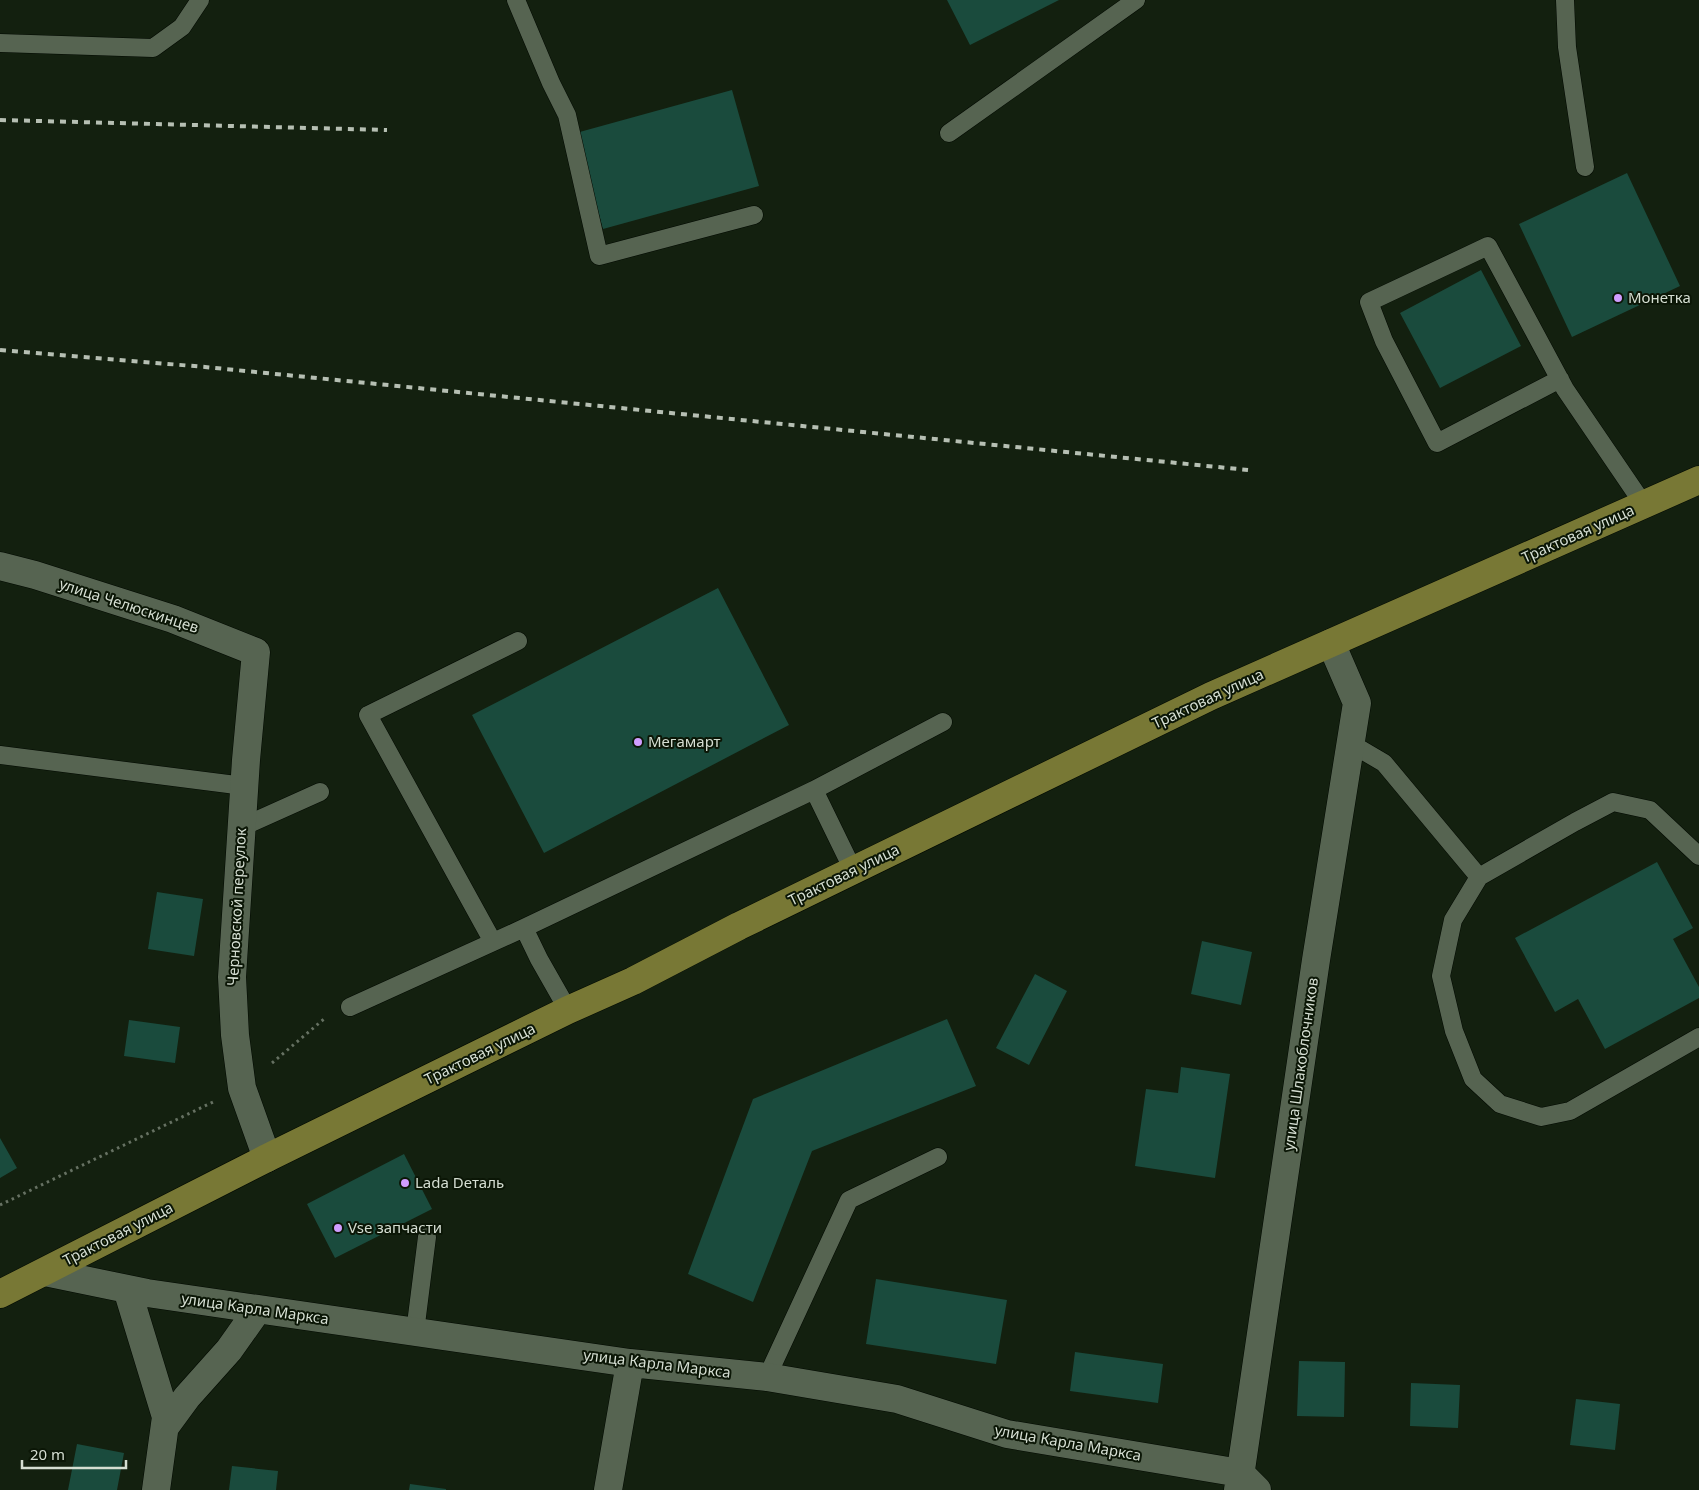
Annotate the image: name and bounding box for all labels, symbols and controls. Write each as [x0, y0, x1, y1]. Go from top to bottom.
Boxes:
place label: Монетка [1628, 287, 1691, 307]
marker: Монетка [1612, 292, 1624, 304]
street label: Трактовая улица [1518, 499, 1637, 567]
street label: улица Челюскинцев [57, 573, 202, 637]
street label: Трактовая улица [1149, 663, 1267, 733]
place label: Мегамарт [648, 731, 721, 751]
marker: Мегамарт [632, 736, 644, 748]
street label: Черновской переулок [222, 827, 250, 986]
street label: Трактовая улица [785, 839, 902, 910]
street label: улица Шлакоблочников [1278, 976, 1322, 1152]
street label: Трактовая улица [421, 1018, 538, 1089]
place label: Lada Dеталь [415, 1172, 504, 1192]
marker: Lada Dеталь [399, 1177, 411, 1189]
street label: Трактовая улица [59, 1197, 176, 1269]
place label: Vse запчасти [348, 1217, 442, 1237]
marker: Vse запчасти [332, 1222, 344, 1234]
street label: улица Карла Маркса [180, 1288, 330, 1328]
street label: улица Карла Маркса [582, 1344, 732, 1382]
street label: улица Карла Маркса [993, 1419, 1143, 1465]
scale bar [22, 1438, 126, 1470]
text: 20 m [30, 1444, 65, 1464]

